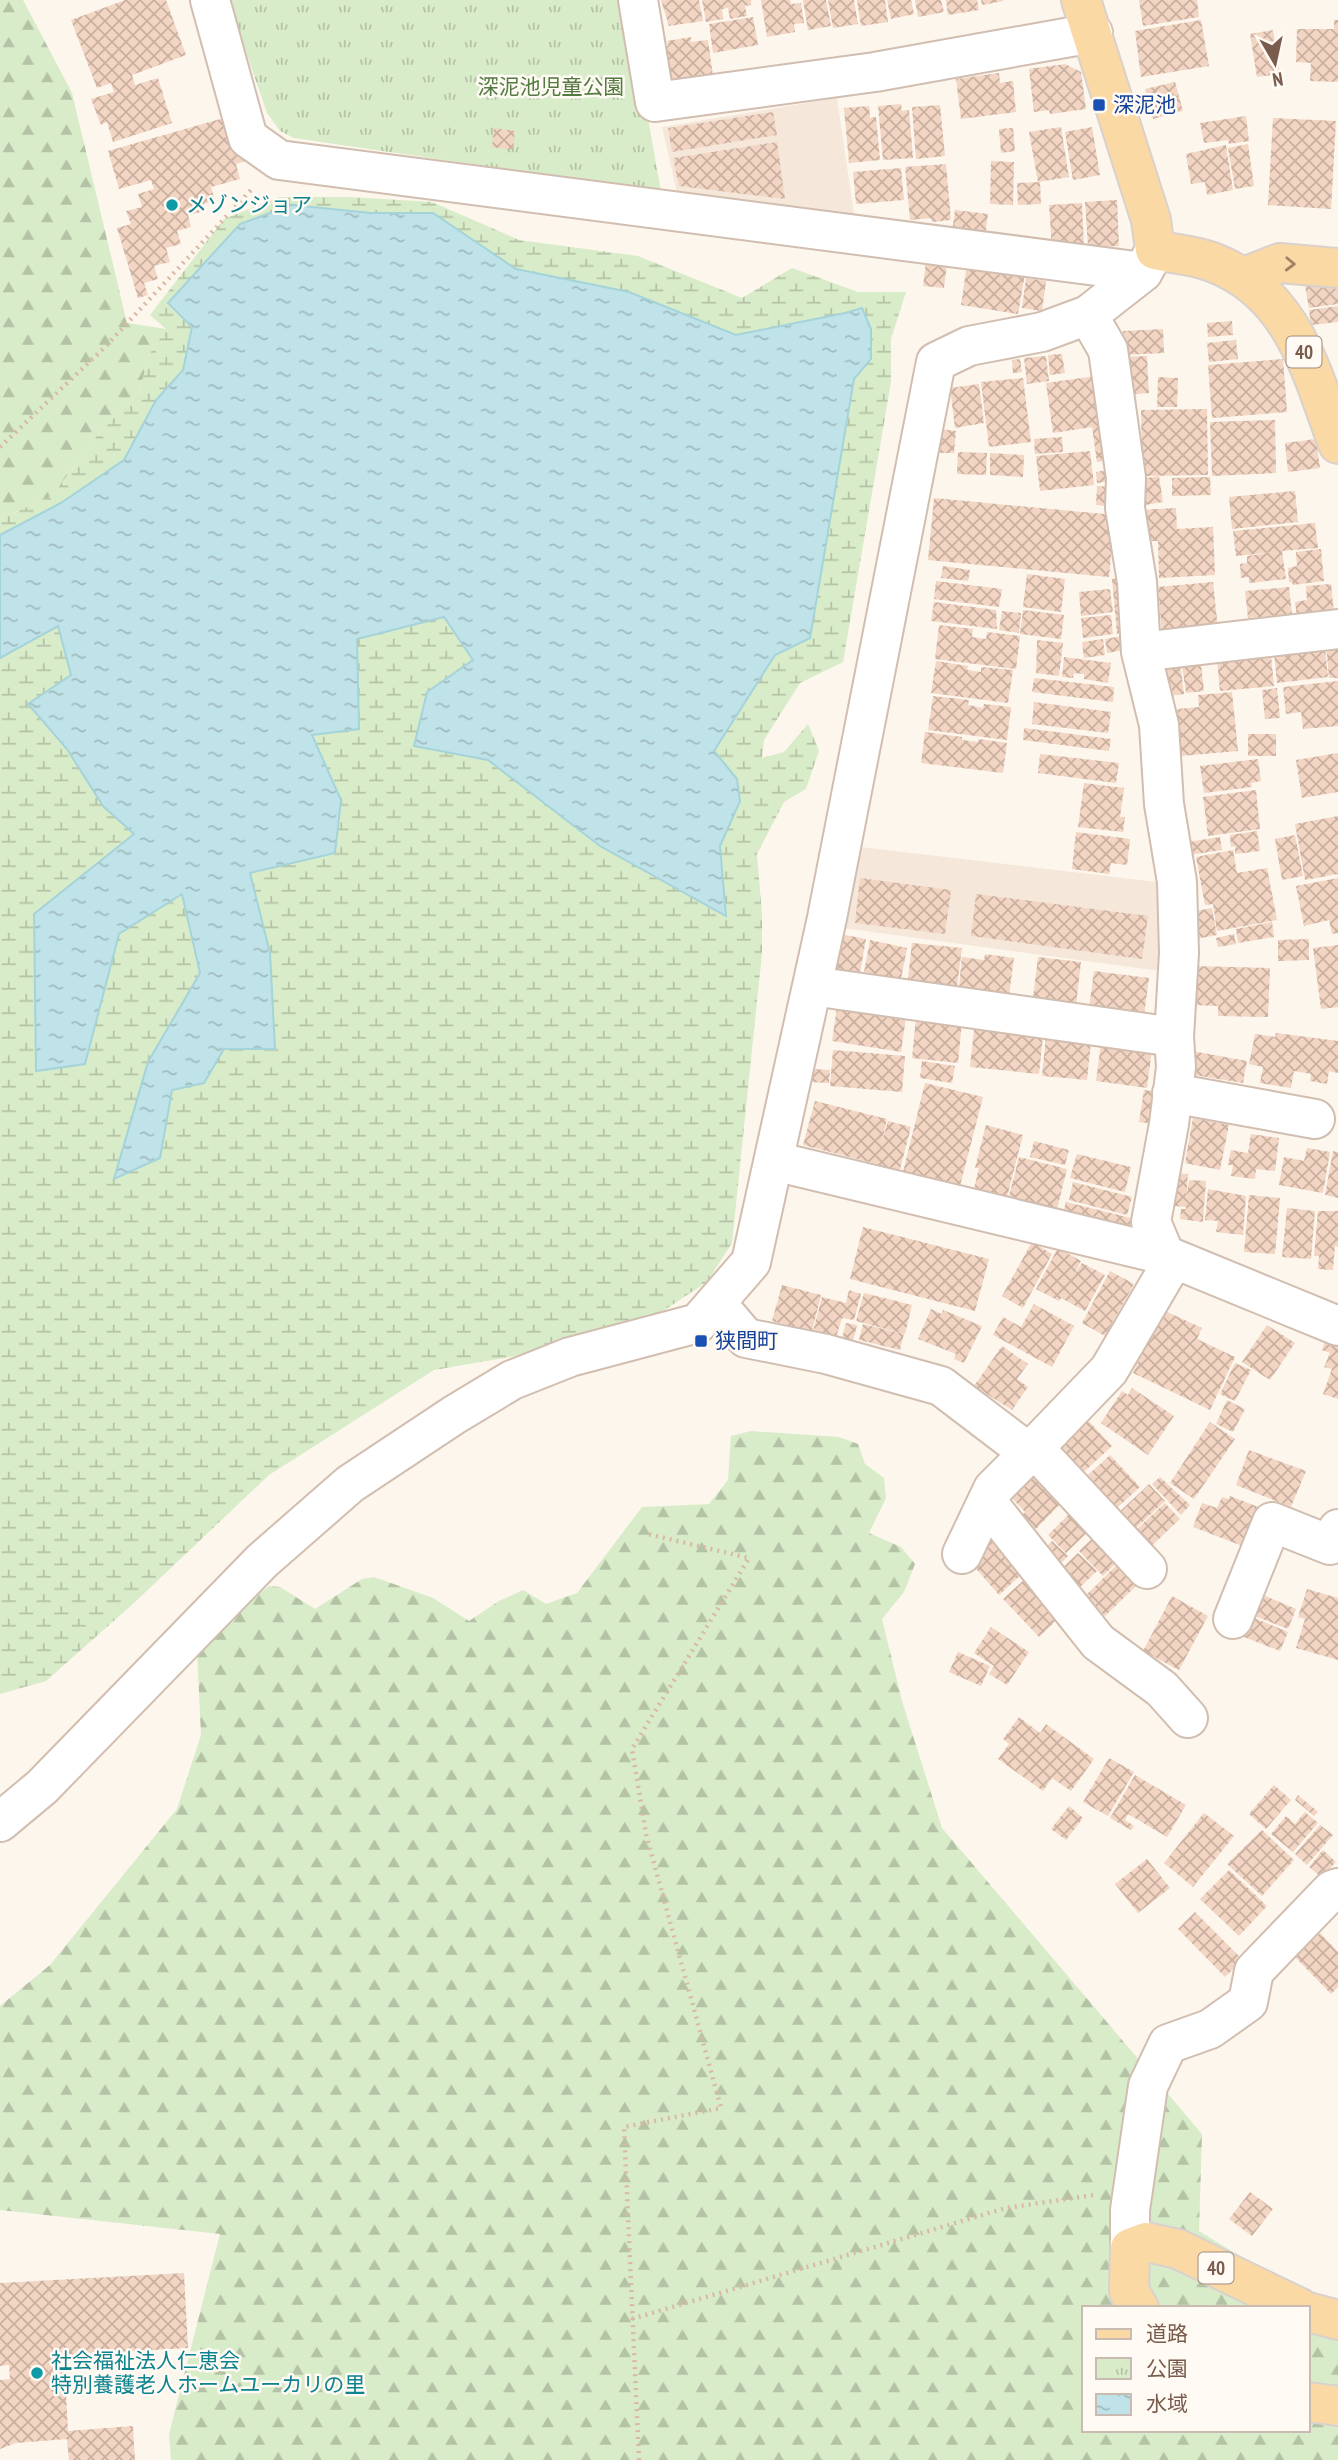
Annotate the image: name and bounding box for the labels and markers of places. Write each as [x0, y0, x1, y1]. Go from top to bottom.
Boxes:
place label: 深泥池 [1113, 91, 1176, 118]
marker: 深泥池 [1091, 97, 1107, 113]
place label: メゾンジョア [186, 191, 312, 218]
marker: メゾンジョア [164, 197, 180, 213]
place label: 狭間町 [715, 1327, 778, 1354]
marker: 狭間町 [693, 1333, 709, 1349]
place label: 社会福祉法人仁恵会 特別養護老人ホームユーカリの里 [51, 2347, 365, 2398]
marker: 社会福祉法人仁恵会 特別養護老人ホームユーカリの里 [29, 2365, 45, 2381]

